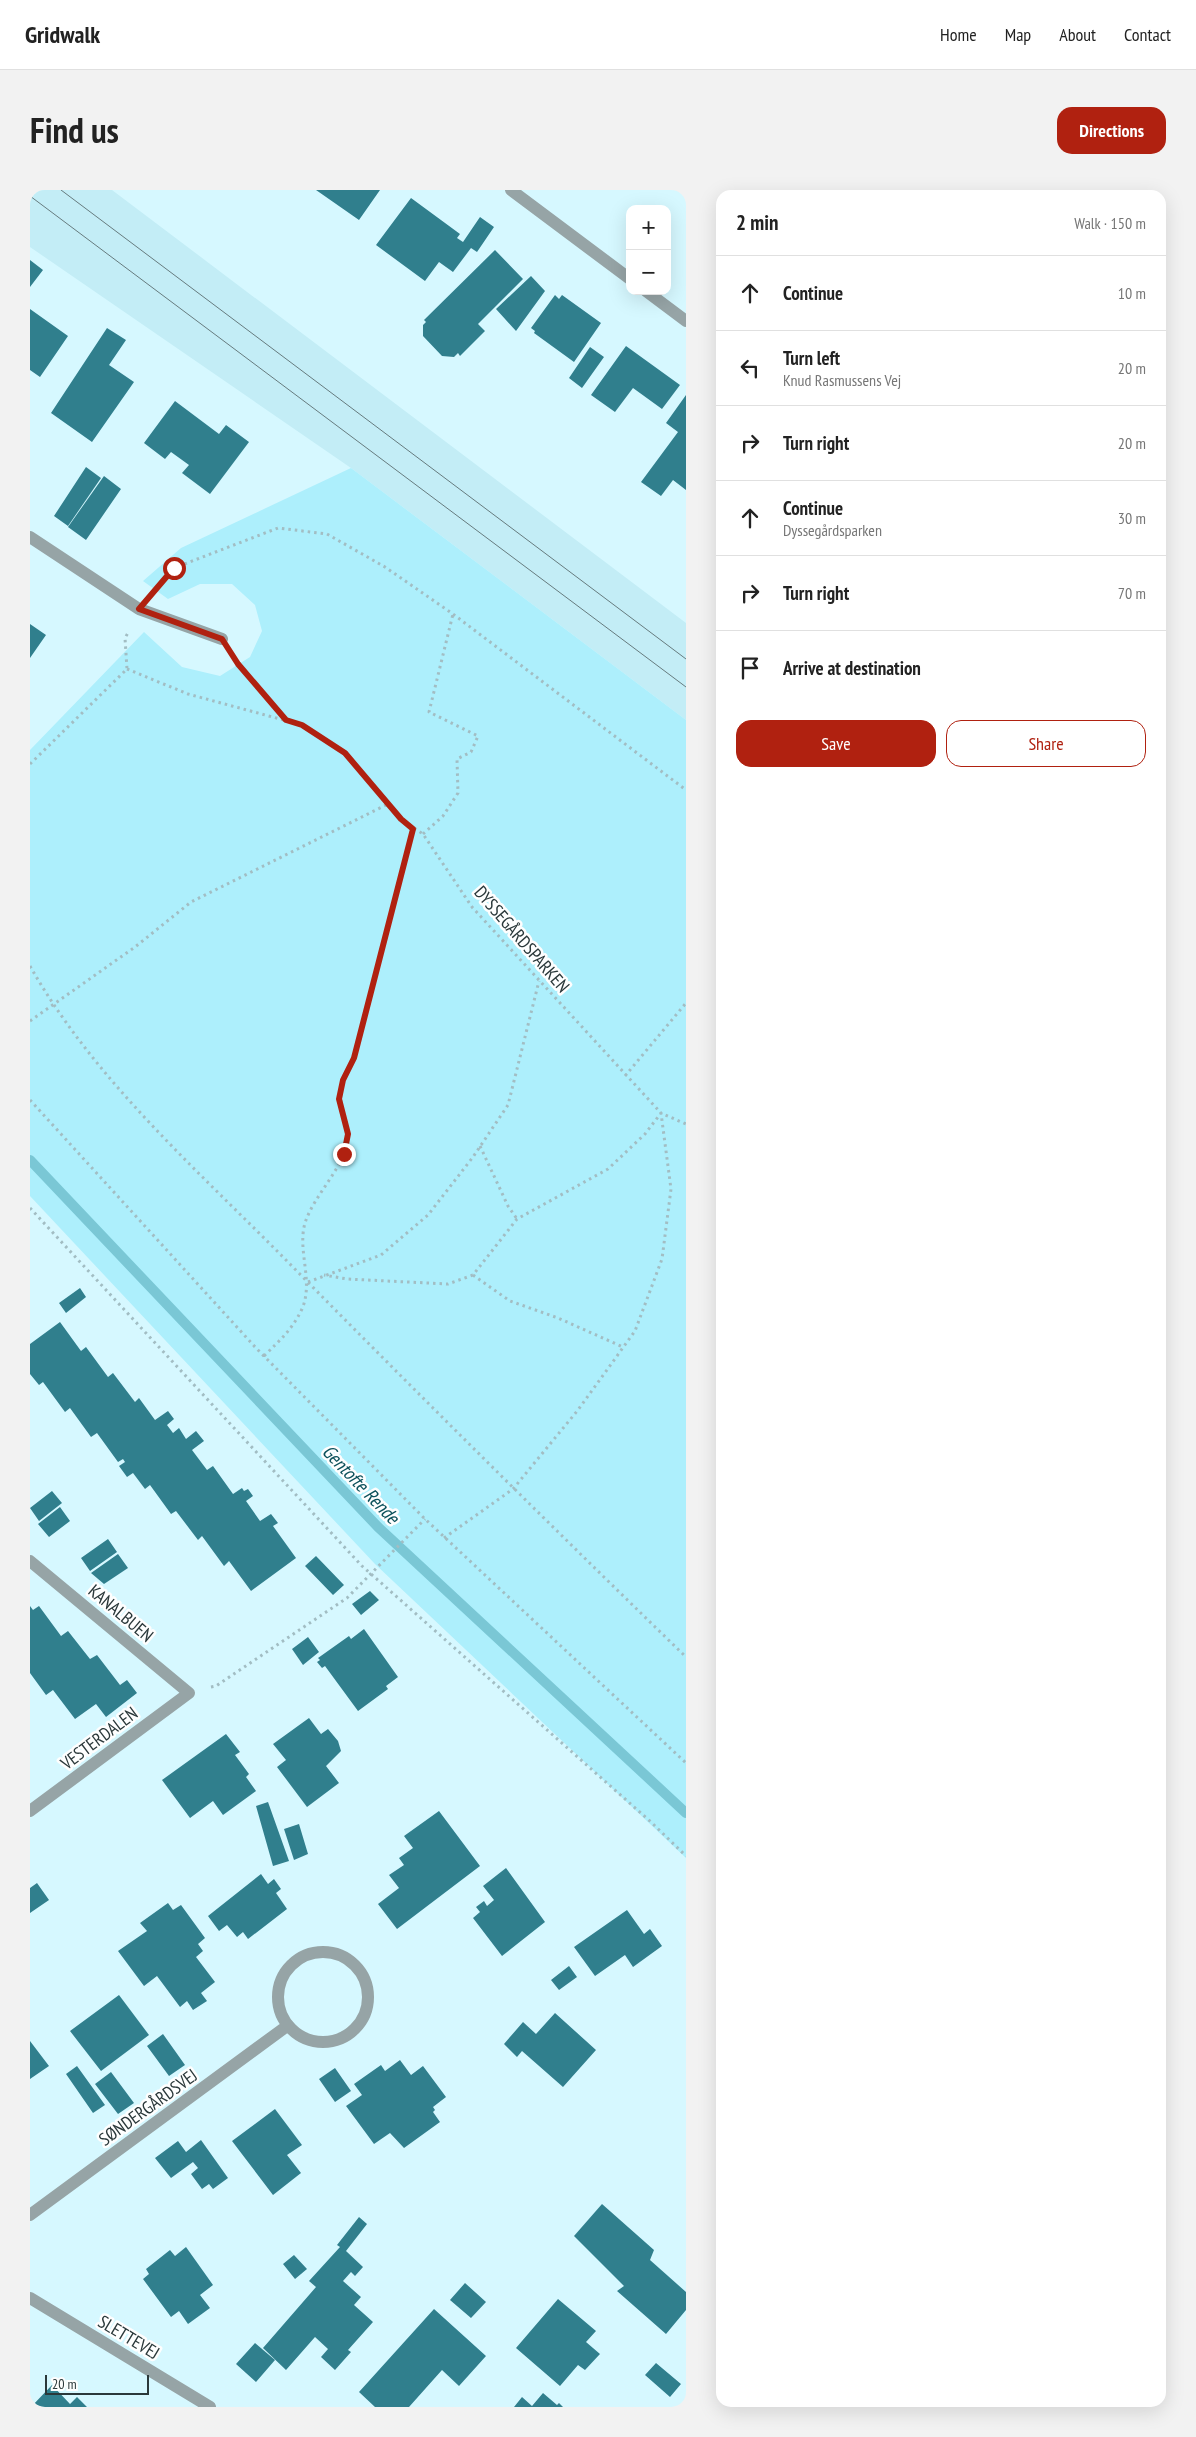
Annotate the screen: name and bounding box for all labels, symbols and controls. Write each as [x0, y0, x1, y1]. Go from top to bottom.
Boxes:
text: Gridwalk [25, 19, 100, 50]
text: Home [940, 23, 977, 46]
text: Map [1005, 23, 1031, 46]
text: About [1059, 23, 1096, 46]
text: Contact [1124, 23, 1171, 46]
text: Find us [30, 107, 119, 153]
button: Directions [1057, 107, 1166, 154]
map controls [626, 205, 671, 295]
button: + [626, 205, 671, 250]
text: 2 min [736, 209, 778, 236]
text: Walk · 150 m [1074, 213, 1146, 233]
button: − [626, 250, 671, 295]
icon: ahead [736, 279, 764, 307]
text: Continue [783, 281, 843, 305]
text: 10 m [1118, 283, 1146, 303]
text: Turn left [783, 346, 840, 370]
icon: left [736, 354, 764, 382]
text: 20 m [1118, 358, 1146, 378]
text: Knud Rasmussens Vej [783, 370, 901, 390]
icon: right [736, 429, 764, 457]
text: Turn right [783, 431, 849, 455]
text: 20 m [1118, 433, 1146, 453]
text: Continue [783, 496, 843, 520]
icon: ahead [736, 504, 764, 532]
text: 30 m [1118, 508, 1146, 528]
text: Dyssegårdsparken [783, 520, 882, 540]
route start [163, 557, 186, 580]
icon: right [736, 579, 764, 607]
text: Turn right [783, 581, 849, 605]
text: 70 m [1118, 583, 1146, 603]
icon: arrive [736, 654, 764, 682]
text: Arrive at destination [783, 656, 921, 680]
button: Save [736, 720, 936, 767]
button: Share [946, 720, 1146, 767]
street label: DYSSEGÅRDSPARKEN [469, 881, 575, 997]
route end [333, 1143, 356, 1166]
water label: Gentofte Rende [317, 1439, 405, 1529]
street label: KANALBUEN [84, 1579, 158, 1647]
street label: VESTERDALEN [55, 1702, 142, 1775]
street label: SØNDERGÅRDSVEJ [94, 2064, 202, 2150]
street label: SLETTEVEJ [94, 2310, 164, 2364]
scale bar [45, 2372, 149, 2395]
text: 20 m [52, 2375, 77, 2393]

